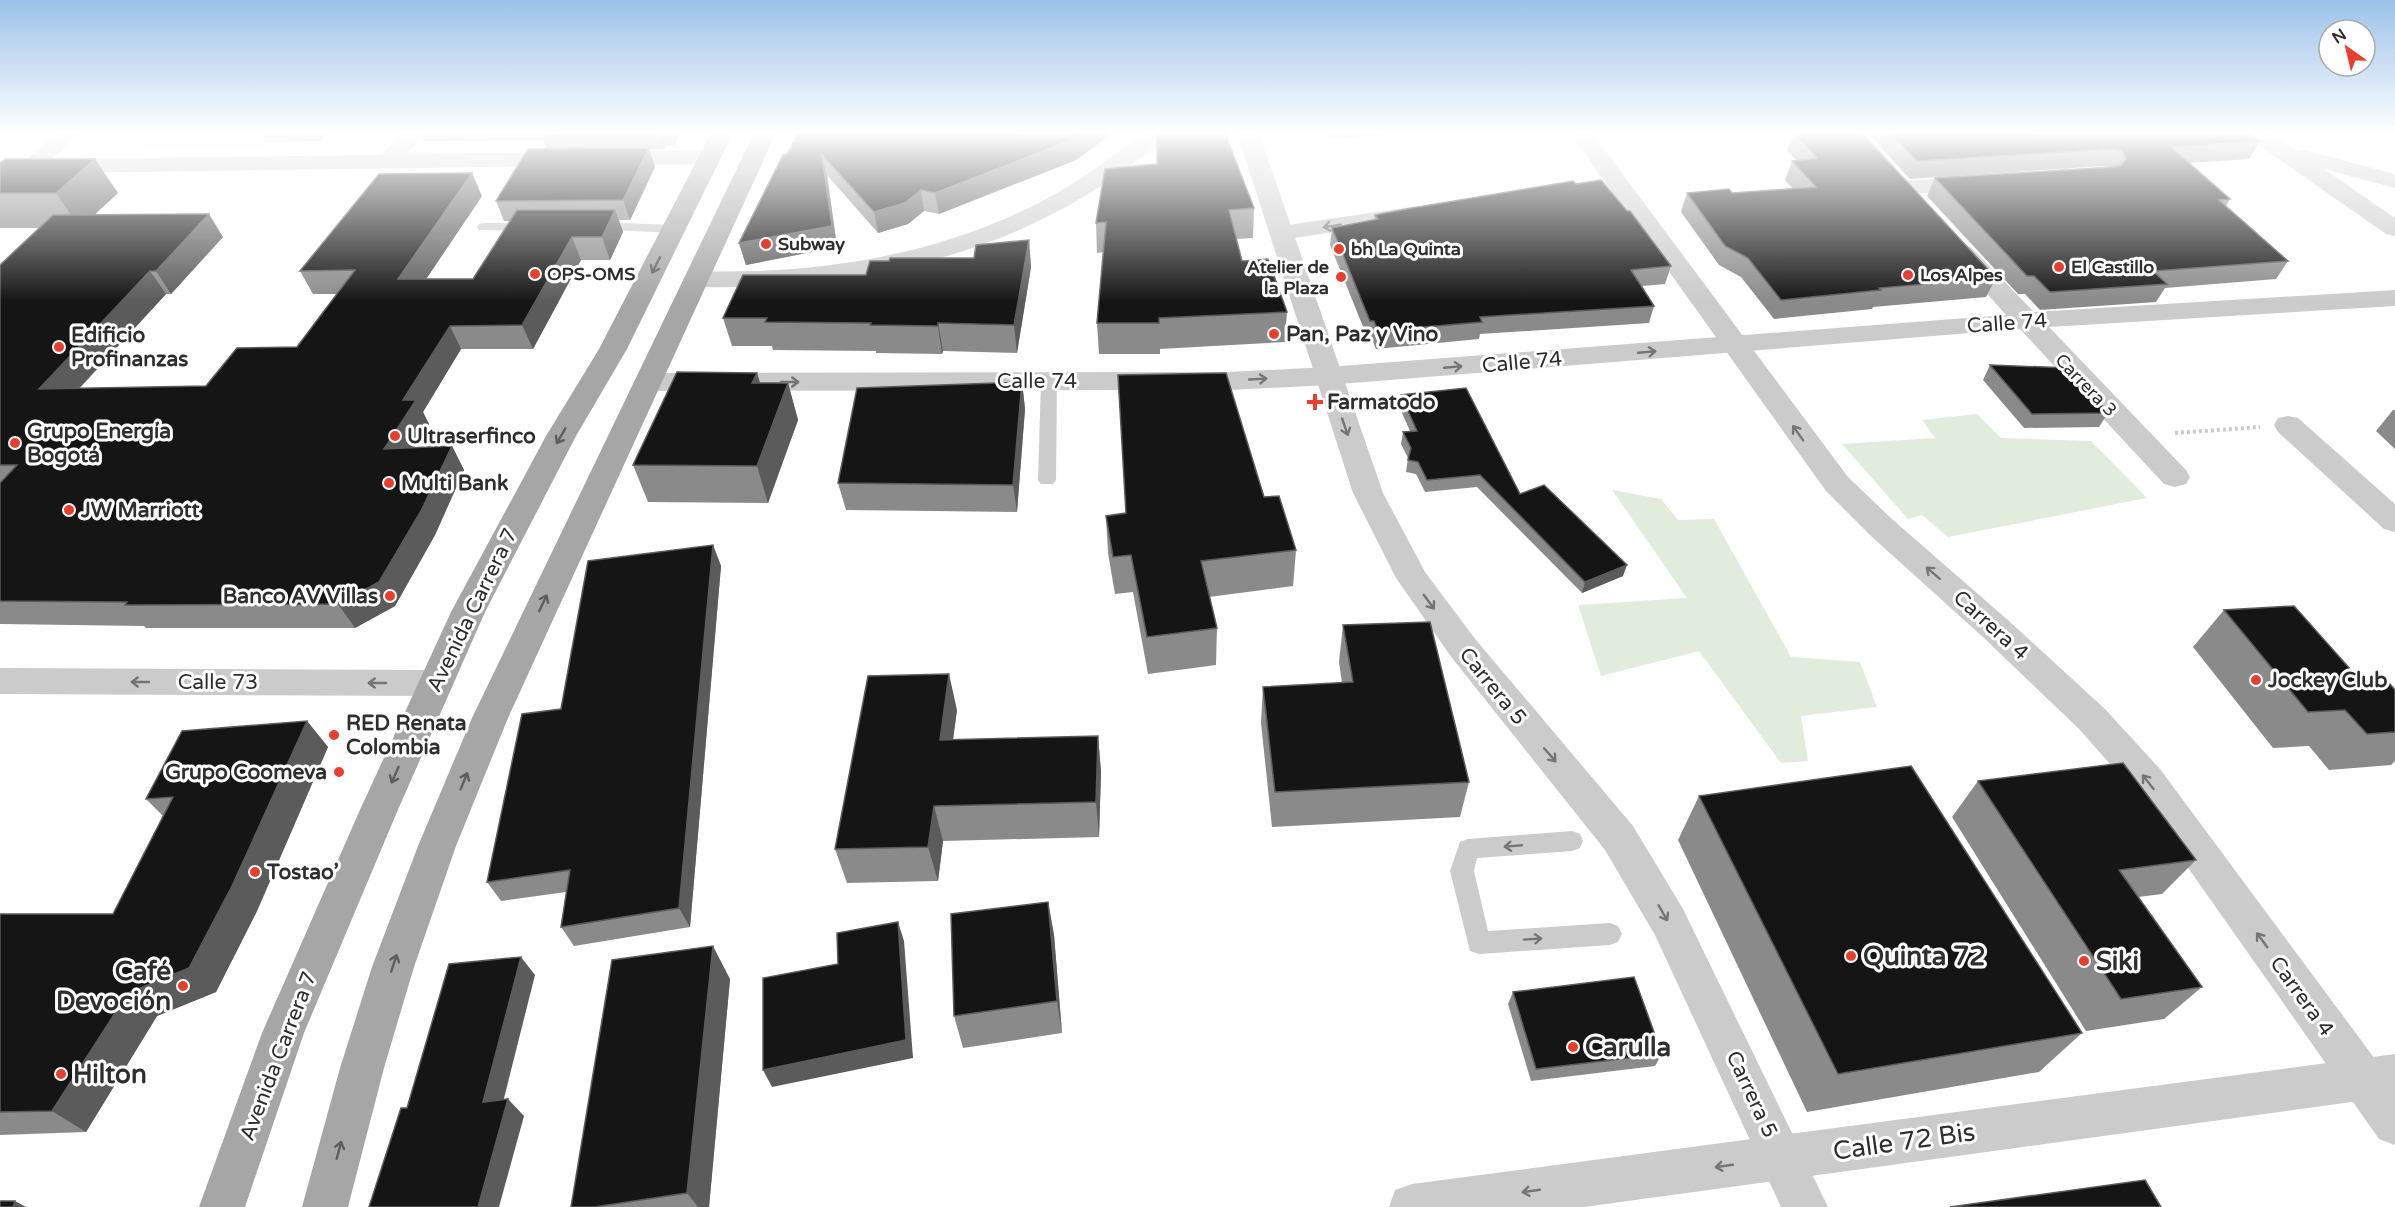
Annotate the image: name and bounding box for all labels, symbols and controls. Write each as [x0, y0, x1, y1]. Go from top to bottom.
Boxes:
north arrow [2317, 18, 2377, 78]
text: N [2328, 25, 2350, 48]
one-way arrow [1323, 220, 1343, 231]
place label: Subway [778, 233, 845, 255]
marker: Subway [759, 237, 773, 251]
place label: bh La Quinta [1351, 238, 1461, 260]
marker: bh La Quinta [1332, 242, 1346, 256]
one-way arrow [649, 256, 661, 274]
place label: Atelier de la Plaza [1247, 256, 1329, 299]
place label: El Castillo [2071, 256, 2154, 278]
marker: El Castillo [2052, 260, 2066, 274]
place label: OPS-OMS [547, 263, 635, 285]
place label: Los Alpes [1920, 264, 2003, 286]
marker: OPS-OMS [528, 267, 542, 281]
marker: Los Alpes [1901, 268, 1915, 282]
marker: Atelier de la Plaza [1334, 270, 1348, 284]
street label: Calle 74 [1966, 308, 2048, 339]
place label: Pan, Paz y Vino [1286, 322, 1438, 347]
place label: Edificio Profinanzas [71, 323, 188, 372]
marker: Pan, Paz y Vino [1267, 327, 1281, 341]
marker: Edificio Profinanzas [52, 340, 66, 354]
one-way arrow [1637, 346, 1656, 357]
street label: Calle 74 [1481, 347, 1563, 378]
street label: Carrera 3 [2051, 349, 2121, 421]
one-way arrow [1442, 361, 1462, 372]
street label: Calle 74 [997, 369, 1077, 394]
one-way arrow [1248, 374, 1267, 385]
one-way arrow [780, 376, 800, 388]
place label: Farmatodo [1327, 390, 1436, 415]
marker: Farmatodo [1308, 395, 1322, 409]
one-way arrow [1341, 417, 1352, 436]
place label: Grupo Energía Bogotá [27, 419, 171, 468]
place label: Ultraserfinco [407, 424, 536, 449]
one-way arrow [1792, 426, 1804, 442]
one-way arrow [555, 427, 567, 444]
marker: Ultraserfinco [388, 429, 402, 443]
marker: Grupo Energía Bogotá [8, 436, 22, 450]
place label: Multi Bank [401, 471, 509, 496]
marker: Multi Bank [382, 476, 396, 490]
place label: JW Marriott [80, 498, 200, 523]
marker: JW Marriott [62, 503, 76, 517]
street label: Avenida Carrera 7 [422, 524, 523, 696]
one-way arrow [1926, 566, 1941, 580]
place label: Banco AV Villas [223, 584, 378, 609]
street label: Carrera 4 [1948, 585, 2033, 666]
marker: Banco AV Villas [383, 589, 397, 603]
one-way arrow [1423, 594, 1435, 610]
one-way arrow [538, 595, 550, 613]
street label: Carrera 5 [1454, 642, 1531, 730]
place label: Jockey Club [2267, 668, 2387, 693]
street label: Calle 73 [178, 670, 258, 695]
marker: Jockey Club [2249, 673, 2263, 687]
one-way arrow [131, 676, 151, 687]
one-way arrow [368, 677, 388, 689]
place label: RED Renata Colombia [346, 711, 467, 760]
marker: RED Renata Colombia [327, 728, 341, 742]
one-way arrow [1543, 747, 1557, 762]
place label: Grupo Coomeva [165, 760, 327, 785]
marker: Grupo Coomeva [332, 765, 346, 779]
one-way arrow [388, 766, 400, 784]
one-way arrow [459, 772, 470, 791]
one-way arrow [2141, 774, 2154, 790]
one-way arrow [1504, 841, 1524, 852]
place label: Tostao’ [266, 860, 338, 885]
marker: Tostao’ [248, 865, 262, 879]
one-way arrow [1658, 904, 1670, 921]
one-way arrow [1522, 933, 1542, 944]
one-way arrow [2256, 933, 2268, 949]
place label: Quinta 72 [1863, 941, 1986, 972]
place label: Siki [2096, 946, 2139, 977]
marker: Quinta 72 [1844, 949, 1858, 963]
street label: Carrera 4 [2264, 952, 2339, 1041]
one-way arrow [389, 954, 400, 973]
marker: Siki [2077, 954, 2091, 968]
place label: Café Devoción [56, 956, 171, 1017]
street label: Avenida Carrera 7 [235, 968, 322, 1144]
marker: Café Devoción [176, 979, 190, 993]
place label: Carulla [1585, 1032, 1671, 1063]
marker: Carulla [1566, 1040, 1580, 1054]
street label: Carrera 5 [1721, 1047, 1782, 1141]
place label: Hilton [73, 1059, 147, 1090]
marker: Hilton [54, 1067, 68, 1081]
street label: Calle 72 Bis [1831, 1116, 1977, 1167]
one-way arrow [334, 1141, 345, 1160]
one-way arrow [1715, 1160, 1735, 1171]
one-way arrow [1522, 1186, 1541, 1197]

